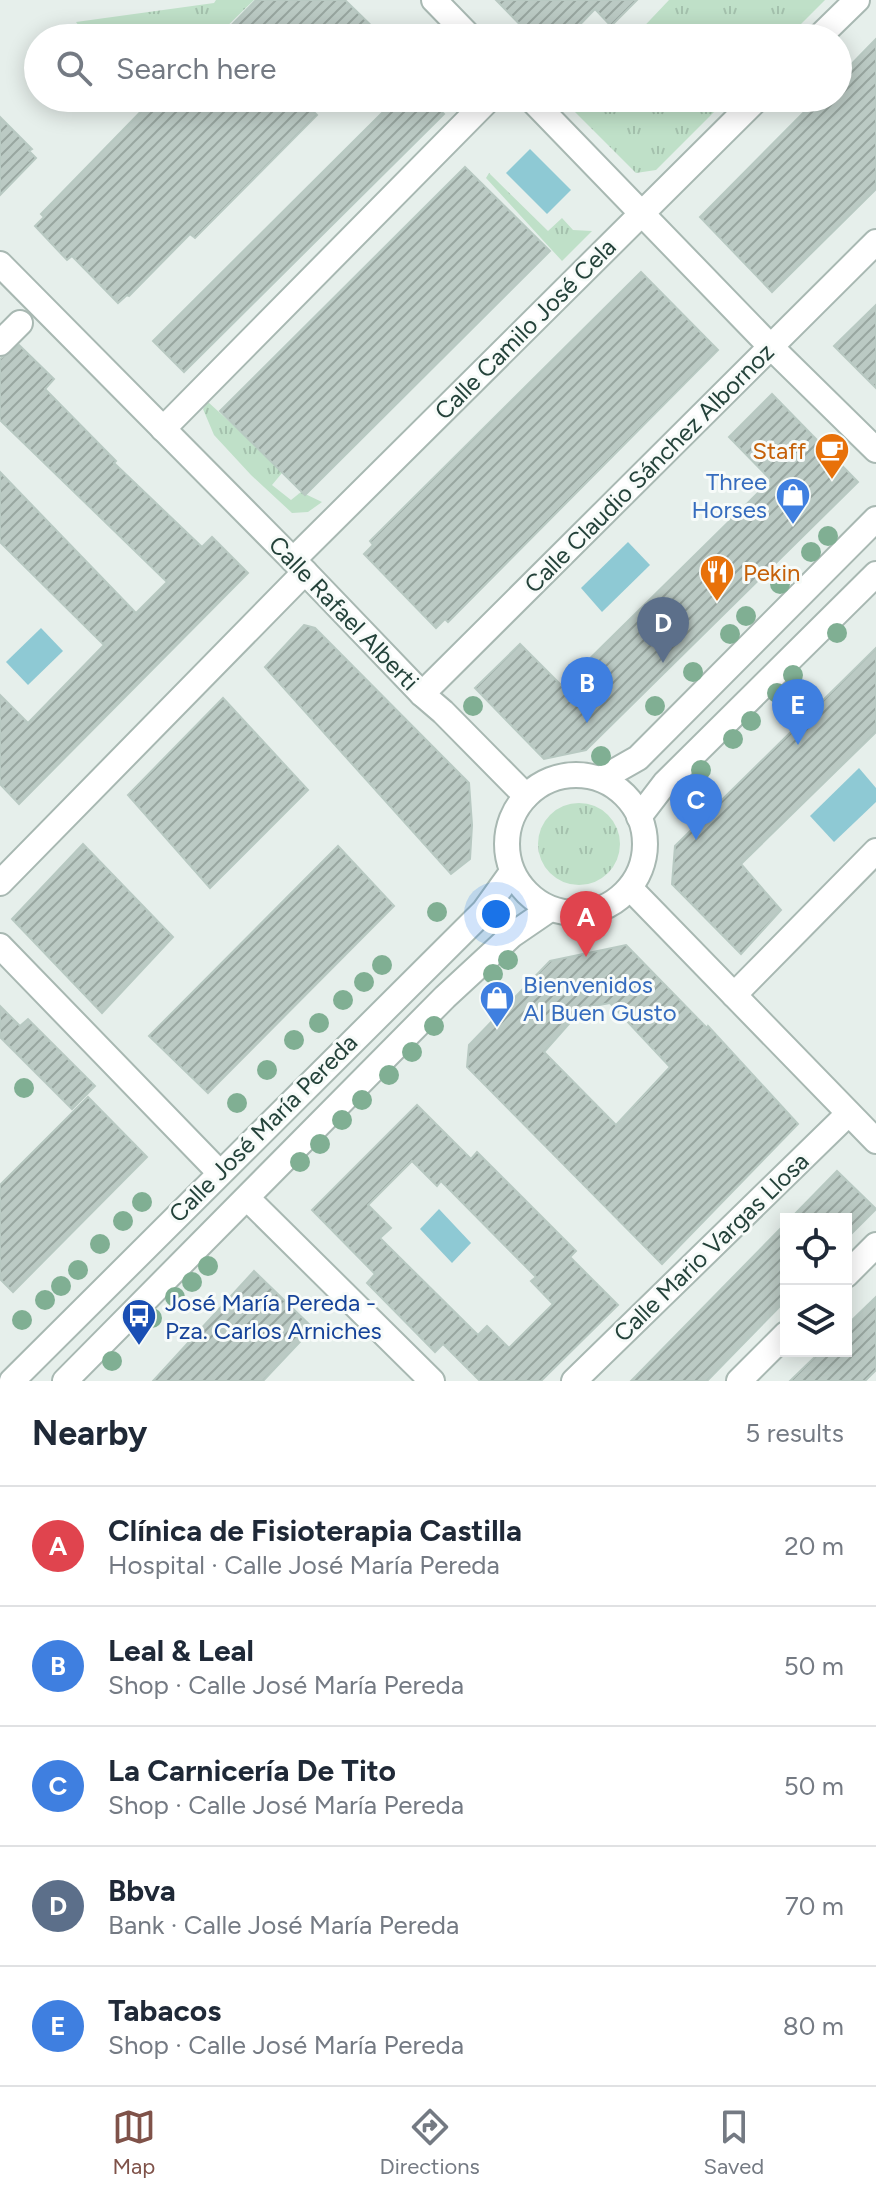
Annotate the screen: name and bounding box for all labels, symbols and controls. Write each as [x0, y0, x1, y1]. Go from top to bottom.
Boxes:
search box [24, 24, 852, 112]
icon: search [52, 46, 96, 90]
text: Search here [116, 50, 276, 87]
street label: Calle Camilo José Cela [428, 232, 622, 426]
street label: Calle Claudio Sánchez Albornoz [518, 337, 780, 599]
cafe icon: Staff [813, 431, 851, 481]
place label: Staff [752, 436, 806, 465]
place label: Three Horses [691, 467, 767, 524]
shop icon: Three Horses [774, 476, 812, 526]
street label: Calle Rafael Alberti [263, 530, 425, 696]
restaurant icon: Pekin [698, 553, 736, 603]
place label: Pekin [743, 558, 800, 587]
pin: D [637, 597, 689, 663]
pin: B [561, 657, 613, 723]
pin: E [772, 679, 824, 745]
pin: C [670, 774, 722, 840]
pin: A [560, 891, 612, 957]
your location [476, 894, 516, 934]
place label: Bienvenidos Al Buen Gusto [523, 970, 677, 1027]
shop icon: Bienvenidos Al Buen Gusto [478, 979, 516, 1029]
street label: Calle José María Pereda [163, 1028, 363, 1228]
street label: Calle Mario Vargas Llosa [607, 1146, 815, 1348]
map controls [780, 1213, 852, 1357]
button: locate [780, 1213, 852, 1285]
button: layers [780, 1285, 852, 1357]
place label: José María Pereda - Pza. Carlos Arniches [165, 1288, 382, 1345]
bus stop icon: José María Pereda - Pza. Carlos Arniches [120, 1297, 158, 1347]
text: Nearby [32, 1413, 147, 1454]
text: 5 results [745, 1417, 844, 1449]
text: Clínica de Fisioterapia Castilla [108, 1512, 522, 1549]
text: A [49, 1530, 67, 1562]
text: 20 m [784, 1530, 844, 1562]
text: Hospital · Calle José María Pereda [108, 1549, 500, 1581]
text: Leal & Leal [108, 1632, 254, 1669]
text: B [50, 1650, 66, 1682]
text: 50 m [784, 1650, 844, 1682]
text: Shop · Calle José María Pereda [108, 1669, 464, 1701]
text: La Carnicería De Tito [108, 1752, 396, 1789]
text: C [49, 1770, 67, 1802]
text: 50 m [784, 1770, 844, 1802]
text: Shop · Calle José María Pereda [108, 1789, 464, 1821]
text: Bbva [108, 1872, 176, 1909]
text: D [49, 1890, 67, 1922]
text: 70 m [785, 1890, 844, 1922]
text: Bank · Calle José María Pereda [108, 1909, 459, 1941]
text: Tabacos [108, 1992, 221, 2029]
text: E [50, 2010, 66, 2042]
text: 80 m [783, 2010, 844, 2042]
text: Shop · Calle José María Pereda [108, 2029, 464, 2061]
tab: Map [112, 2105, 156, 2180]
tab: Directions [380, 2105, 480, 2180]
tab: Saved [703, 2105, 764, 2180]

